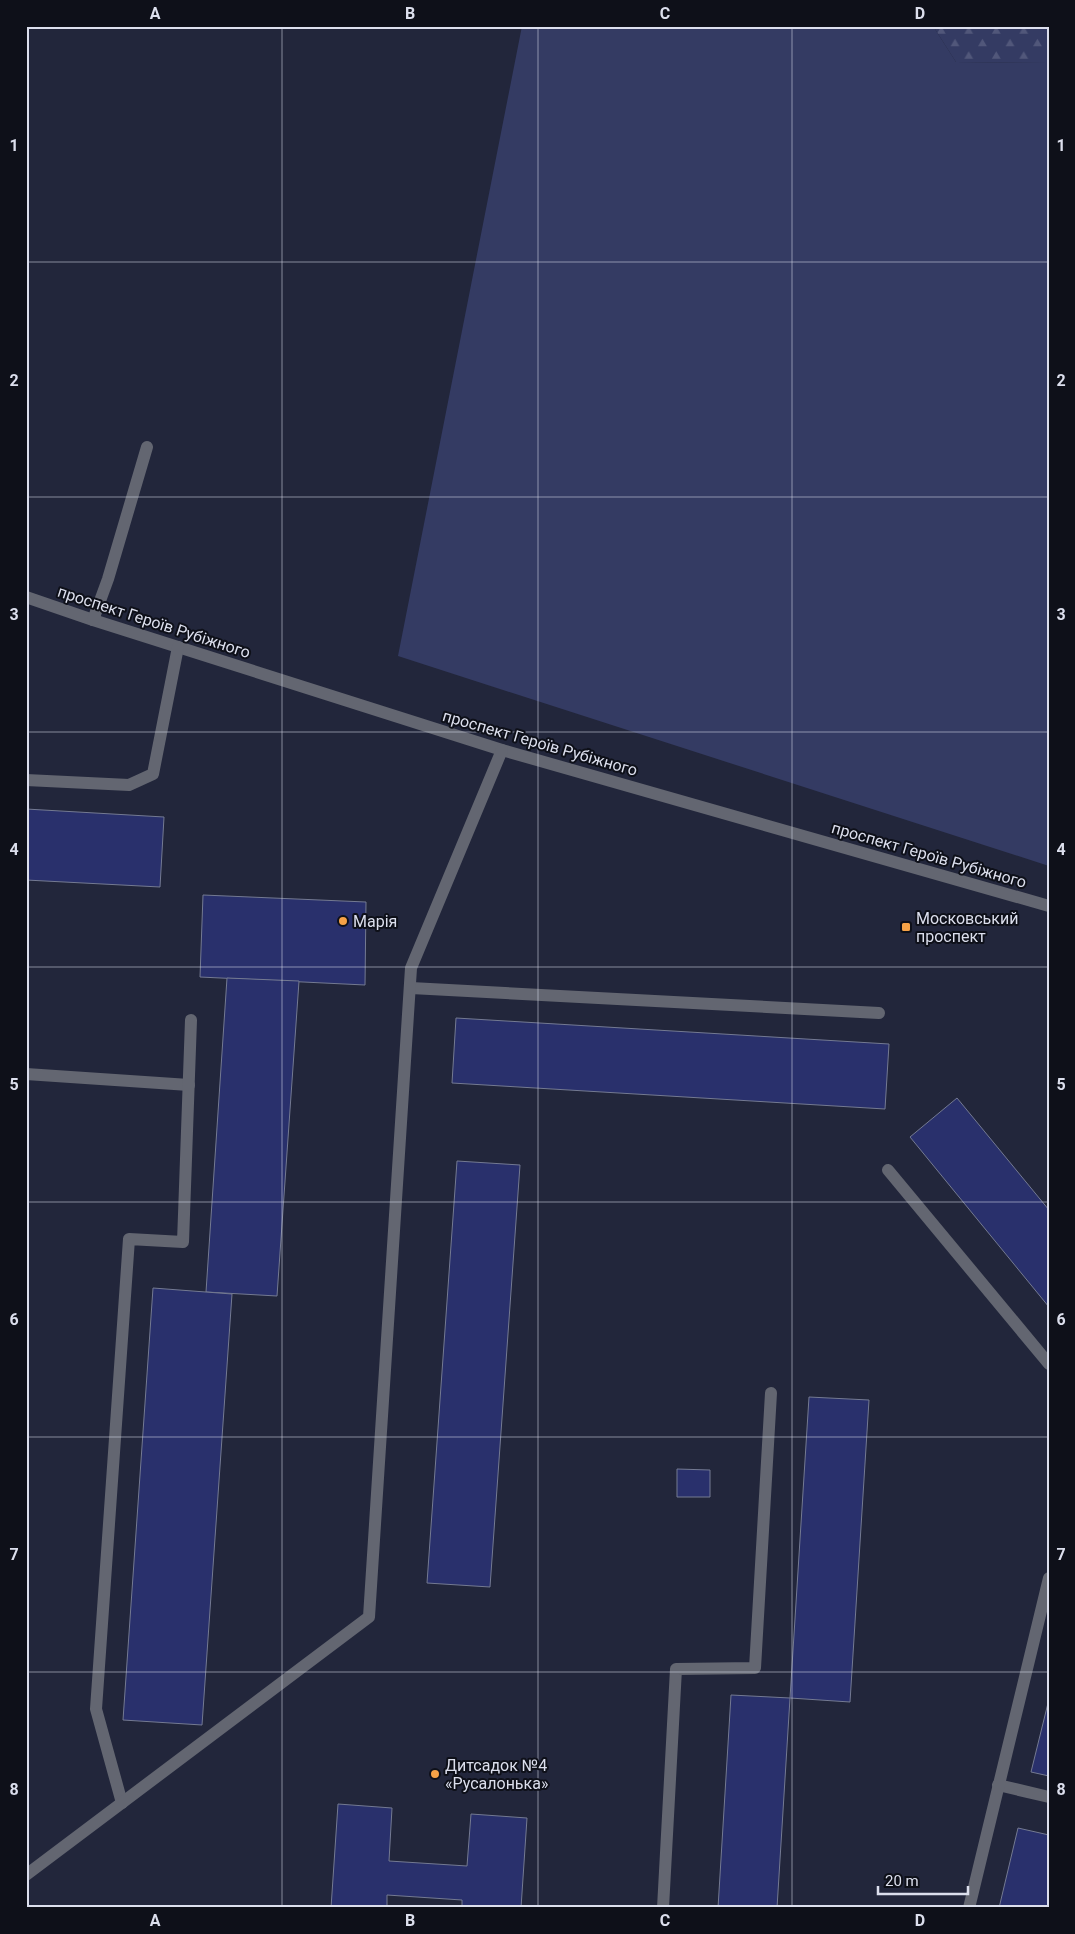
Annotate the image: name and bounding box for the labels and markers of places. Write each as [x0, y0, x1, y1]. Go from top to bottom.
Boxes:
place label: Московський проспект [916, 909, 1018, 946]
place label: Марія [353, 912, 397, 931]
marker: Марія [337, 915, 349, 927]
marker: Московський проспект [900, 921, 912, 933]
place label: Дитсадок №4 «Русалонька» [445, 1756, 548, 1793]
marker: Дитсадок №4 «Русалонька» [429, 1768, 441, 1780]

